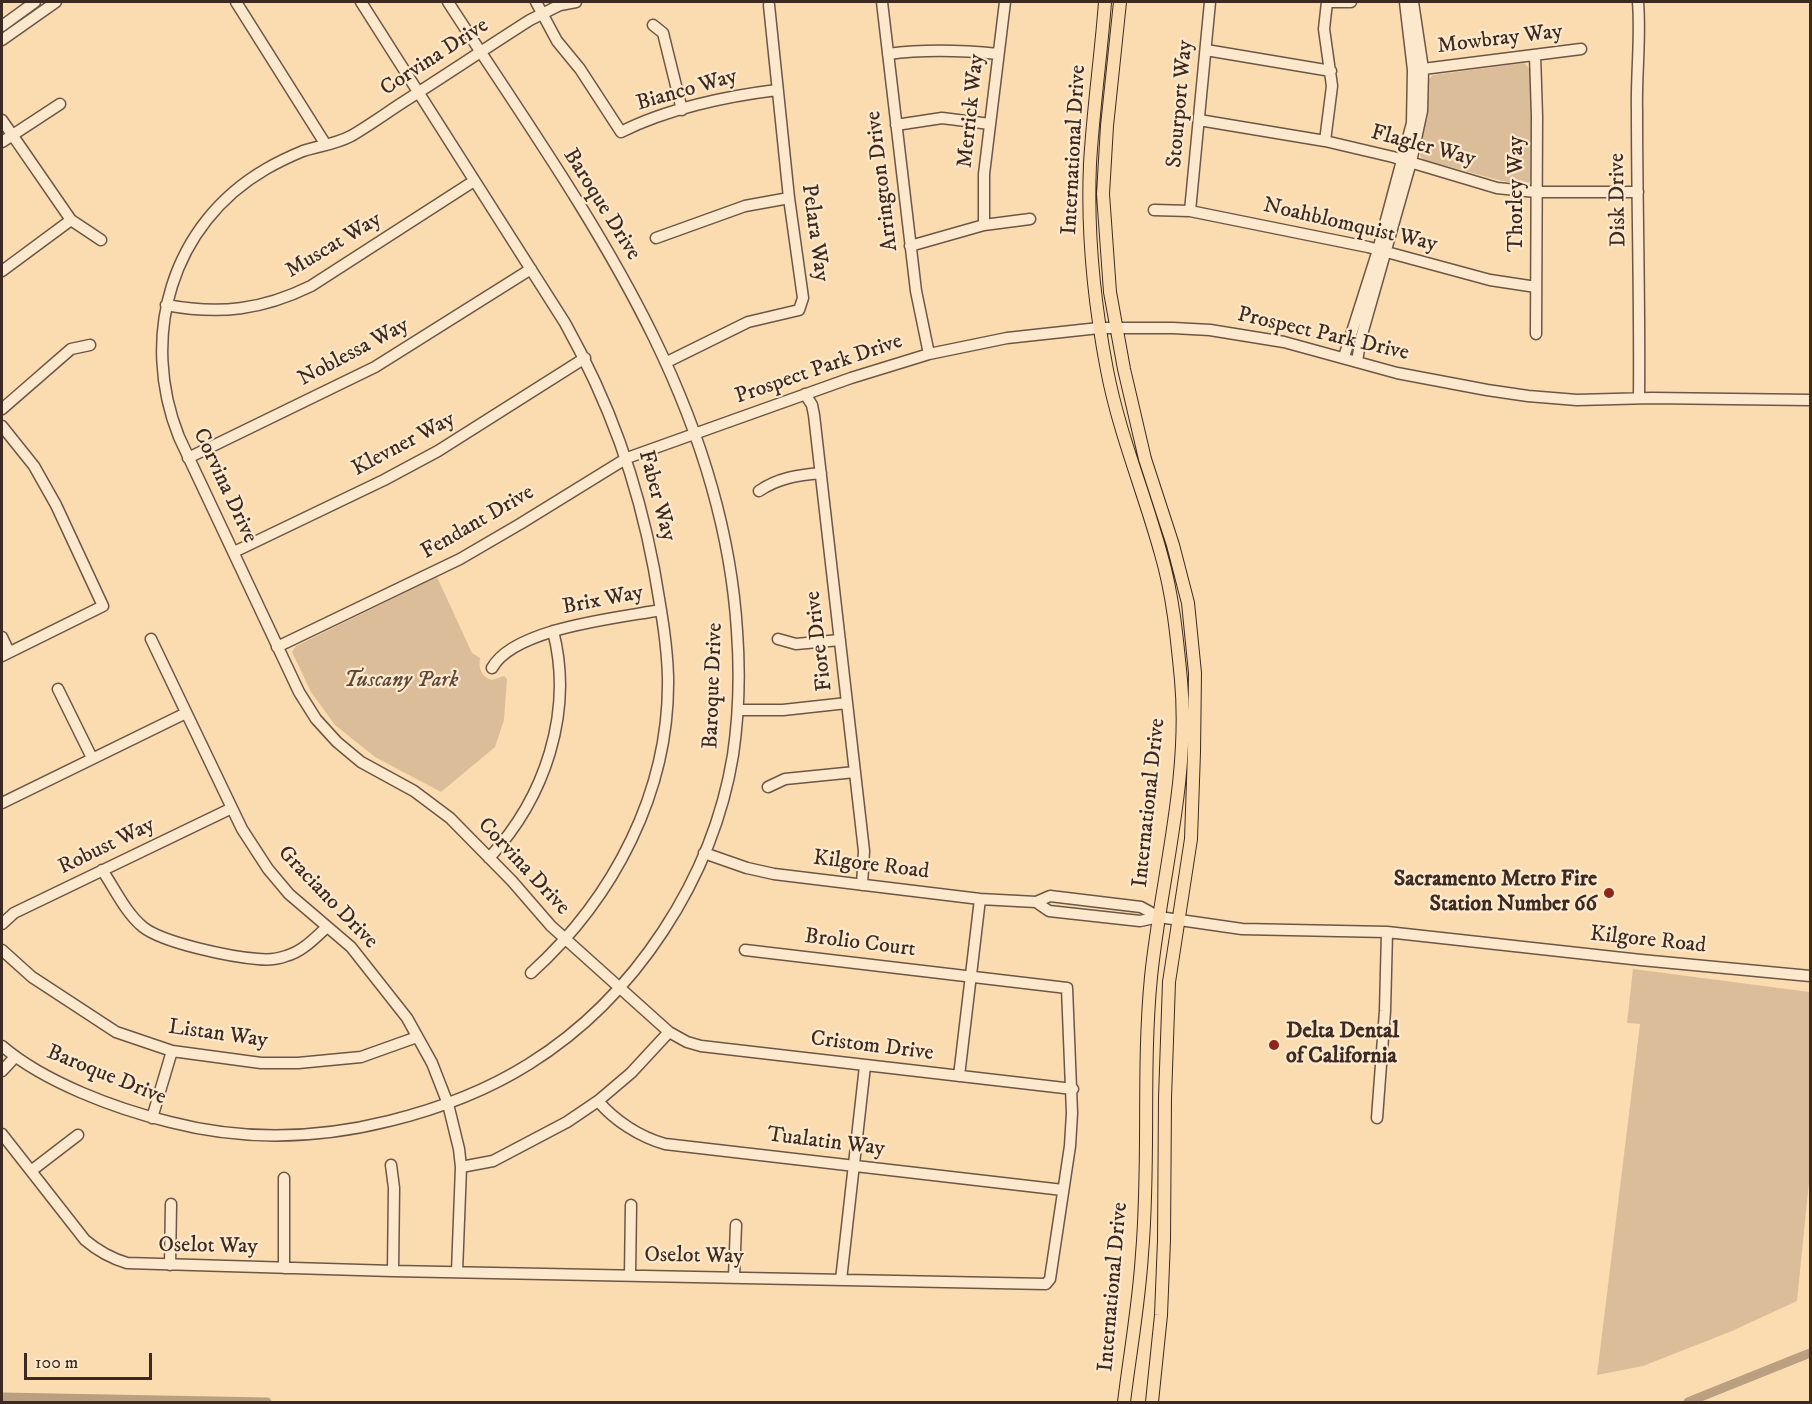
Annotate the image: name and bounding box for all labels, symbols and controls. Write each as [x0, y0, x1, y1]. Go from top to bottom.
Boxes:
street label: Corvina Drive [376, 13, 494, 103]
street label: Mowbray Way [1436, 19, 1564, 61]
street label: Stourport Way [1162, 39, 1200, 169]
street label: Merrick Way [953, 53, 991, 169]
street label: Bianco Way [634, 64, 740, 118]
street label: International Drive [1057, 64, 1093, 236]
street label: Arrington Drive [861, 109, 905, 253]
street label: Flagler Way [1368, 120, 1478, 174]
street label: Thorley Way [1504, 136, 1530, 252]
street label: Baroque Drive [556, 144, 646, 266]
street label: Disk Drive [1605, 153, 1633, 247]
street label: Pelara Way [794, 182, 834, 284]
street label: Noahblomquist Way [1260, 193, 1440, 259]
street label: Muscat Way [281, 207, 387, 285]
street label: Prospect Park Drive [1235, 302, 1411, 368]
street label: Noblessa Way [294, 313, 414, 393]
street label: Prospect Park Drive [732, 329, 906, 411]
street label: Klevner Way [348, 407, 460, 483]
street label: Corvina Drive [186, 424, 262, 548]
street label: Faber Way [631, 448, 681, 544]
street label: Fendant Drive [417, 480, 539, 566]
street label: Brix Way [560, 580, 646, 622]
street label: Fiore Drive [801, 589, 839, 693]
street label: Baroque Drive [699, 622, 729, 750]
park label: Tuscany Park [344, 668, 458, 694]
street label: International Drive [1128, 717, 1172, 889]
street label: Robust Way [55, 812, 159, 882]
street label: Corvina Drive [471, 813, 575, 921]
street label: Graciano Drive [271, 841, 383, 955]
street label: Kilgore Road [812, 846, 930, 886]
place label: Sacramento Metro Fire Station Number 66 [1394, 867, 1597, 918]
marker: Sacramento Metro Fire Station Number 66 [1602, 886, 1616, 900]
street label: Kilgore Road [1589, 922, 1707, 960]
street label: Brolio Court [803, 924, 917, 964]
street label: Listan Way [167, 1015, 269, 1055]
place label: Delta Dental of California [1286, 1019, 1399, 1070]
street label: Cristom Drive [809, 1026, 935, 1068]
marker: Delta Dental of California [1267, 1038, 1281, 1052]
street label: Baroque Drive [42, 1040, 170, 1112]
street label: Tualatin Way [766, 1123, 886, 1163]
street label: International Drive [1093, 1201, 1135, 1373]
street label: Oselot Way [158, 1233, 258, 1261]
street label: Oselot Way [644, 1243, 744, 1271]
scale bar [27, 1341, 154, 1379]
text: 100 m [35, 1352, 78, 1374]

